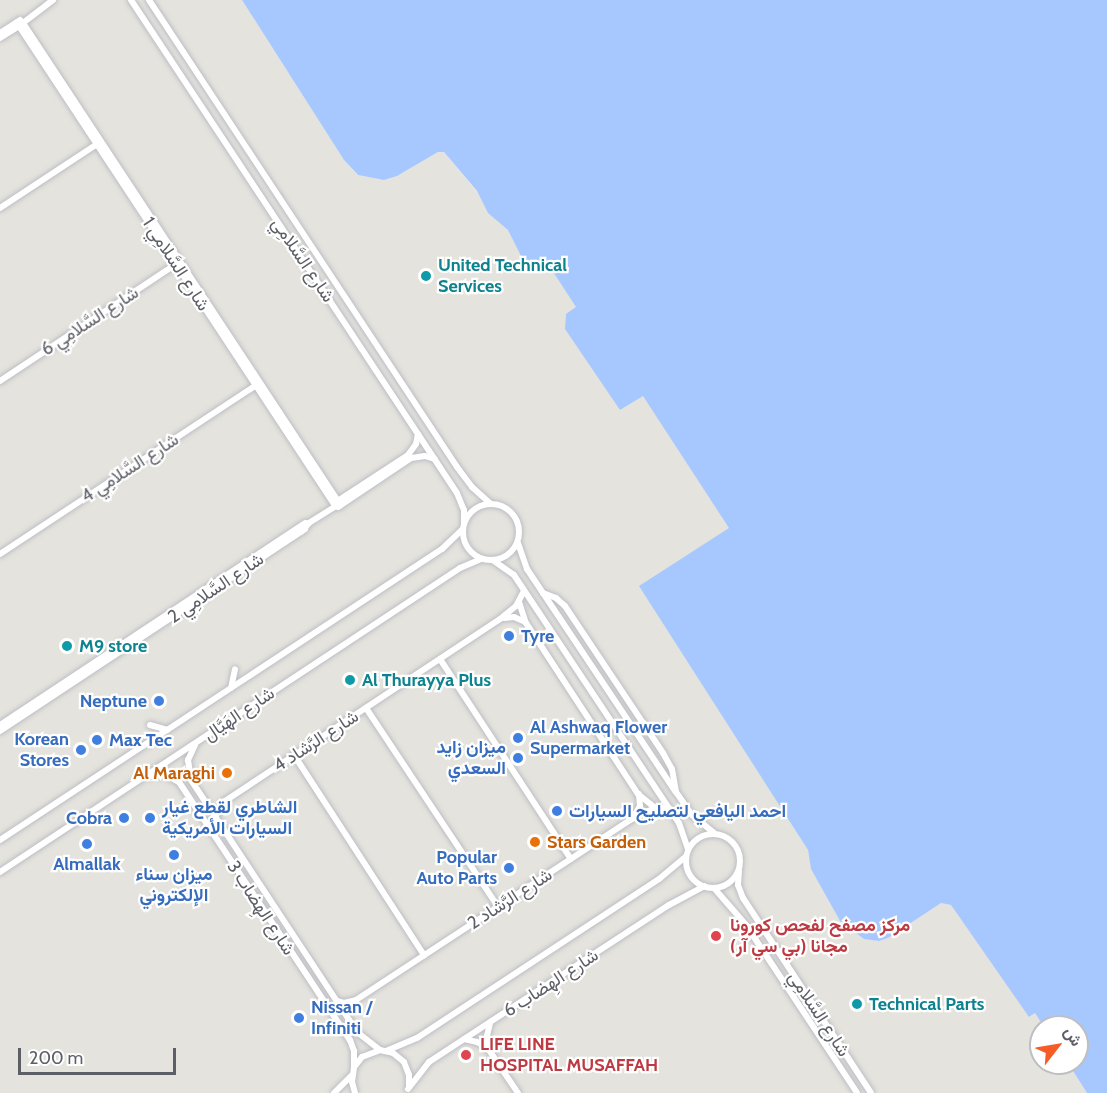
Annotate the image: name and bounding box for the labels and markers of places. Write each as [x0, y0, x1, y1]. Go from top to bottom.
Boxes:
place label: United Technical Services [438, 255, 567, 298]
marker: United Technical Services [419, 269, 433, 283]
place label: Tyre [521, 625, 554, 647]
marker: Tyre [502, 629, 516, 643]
place label: M9 store [79, 635, 147, 657]
marker: M9 store [60, 639, 74, 653]
place label: Al Thurayya Plus [362, 669, 491, 691]
marker: Al Thurayya Plus [343, 673, 357, 687]
place label: Neptune [80, 690, 147, 712]
marker: Neptune [152, 694, 166, 708]
place label: Al Ashwaq Flower Supermarket [530, 717, 667, 760]
place label: Korean Stores [14, 729, 69, 771]
place label: Max Tec [109, 729, 172, 751]
marker: Al Ashwaq Flower Supermarket [511, 731, 525, 745]
marker: Max Tec [90, 733, 104, 747]
place label: ميزان زايد السعدي [436, 737, 506, 780]
marker: Korean Stores [74, 743, 88, 757]
marker: ميزان زايد السعدي [511, 751, 525, 765]
place label: Al Maraghi [133, 762, 215, 784]
marker: Al Maraghi [220, 766, 234, 780]
place label: الشاطري لقطع غيار السيارات الأمريكية [162, 797, 297, 840]
place label: احمد اليافعي لتصليح السيارات [569, 800, 786, 822]
marker: احمد اليافعي لتصليح السيارات [550, 804, 564, 818]
place label: Cobra [66, 807, 112, 829]
marker: Cobra [117, 811, 131, 825]
marker: الشاطري لقطع غيار السيارات الأمريكية [143, 811, 157, 825]
place label: Stars Garden [547, 831, 646, 853]
marker: Stars Garden [528, 835, 542, 849]
marker: Almallak [80, 837, 94, 851]
place label: Popular Auto Parts [416, 847, 497, 890]
marker: ميزان سناء الإلكتروني [167, 848, 181, 862]
place label: Almallak [53, 853, 121, 875]
marker: Popular Auto Parts [502, 861, 516, 875]
place label: ميزان سناء الإلكتروني [135, 864, 213, 906]
place label: مركز مصفح لفحص كورونا (بي سي آر) مجانا [730, 915, 910, 958]
marker: مركز مصفح لفحص كورونا (بي سي آر) مجانا [707, 927, 725, 945]
place label: Technical Parts [869, 993, 984, 1015]
place label: Nissan / Infiniti [311, 997, 373, 1040]
marker: Technical Parts [850, 997, 864, 1011]
marker: Nissan / Infiniti [292, 1011, 306, 1025]
place label: LIFE LINE HOSPITAL MUSAFFAH [480, 1034, 658, 1076]
marker: LIFE LINE HOSPITAL MUSAFFAH [457, 1046, 475, 1064]

